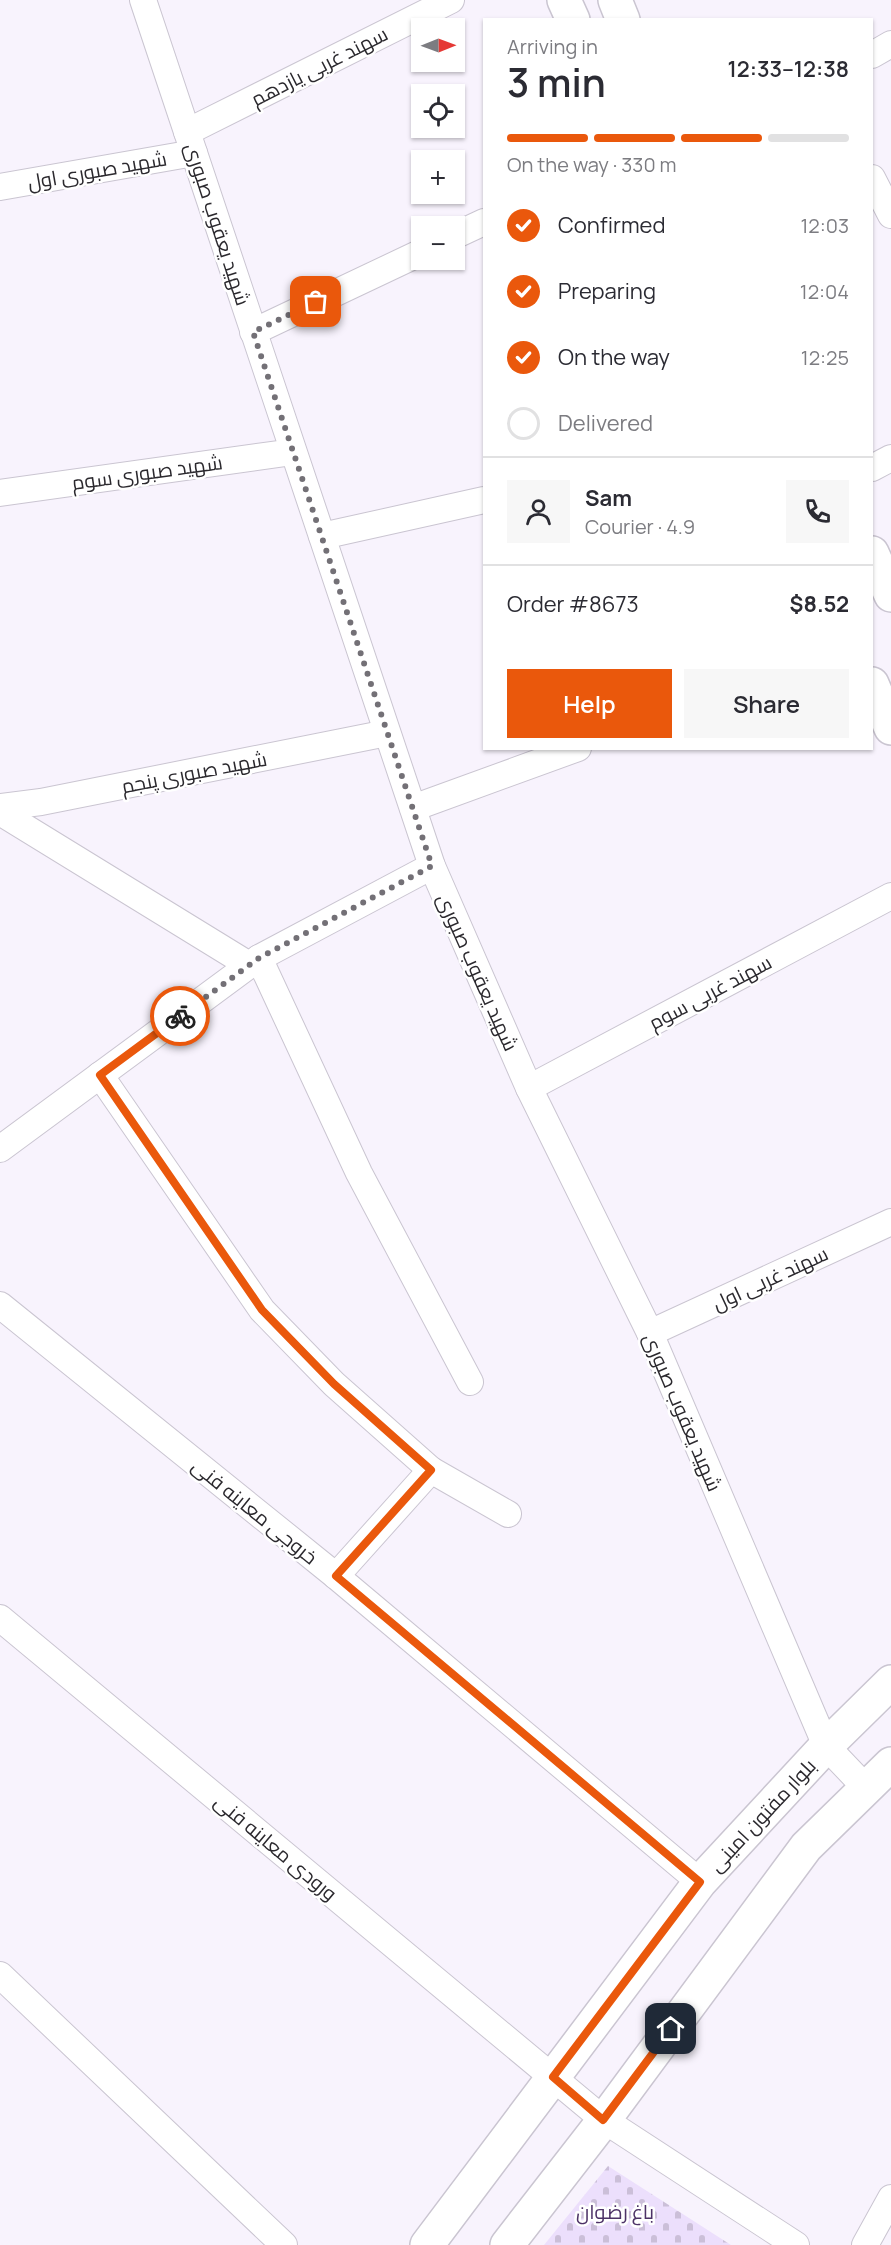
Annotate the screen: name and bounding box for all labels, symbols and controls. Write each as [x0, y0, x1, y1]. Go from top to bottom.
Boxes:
north arrow [411, 18, 465, 72]
map controls [411, 18, 465, 270]
street label: سهند غربی یازدهم [246, 20, 393, 113]
text: Arriving in [507, 33, 598, 60]
text: 12:33–12:38 [728, 54, 849, 84]
text: 3 min [507, 55, 606, 109]
button: locate [411, 84, 465, 138]
street label: شهید یعقوب صبوری [179, 139, 257, 309]
street label: شهید صبوری اول [25, 144, 169, 196]
button: + [411, 150, 465, 204]
text: On the way · 330 m [507, 151, 677, 178]
icon: check [507, 209, 540, 242]
text: Confirmed [558, 210, 666, 240]
text: 12:03 [801, 212, 849, 239]
button: − [411, 216, 465, 270]
icon: check [507, 275, 540, 308]
pin [290, 276, 341, 327]
text: Preparing [558, 276, 656, 306]
text: 12:04 [800, 278, 849, 305]
icon: bag [299, 285, 332, 318]
icon: check [507, 341, 540, 374]
text: On the way [558, 342, 670, 372]
text: 12:25 [801, 344, 849, 371]
text: Delivered [558, 408, 653, 438]
street label: شهید صبوری سوم [70, 448, 224, 497]
button: person [507, 480, 570, 543]
button: phone [786, 480, 849, 543]
text: Sam [585, 483, 632, 513]
text: Courier · 4.9 [585, 513, 695, 540]
text: Order #8673 [507, 589, 639, 619]
text: $8.52 [790, 589, 849, 619]
button: Help [507, 669, 672, 738]
button: Share [684, 669, 849, 738]
street label: شهید صبوری پنجم [119, 745, 269, 800]
street label: شهید یعقوب صبوری [431, 889, 525, 1055]
street label: سهند غربی سوم [644, 948, 777, 1037]
courier [150, 986, 210, 1046]
icon: bike [164, 1000, 197, 1033]
street label: سهند غربی اول [708, 1239, 832, 1317]
street label: شهید یعقوب صبوری [637, 1329, 729, 1495]
street label: خروجی معاینه فنی [186, 1452, 324, 1570]
street label: بلوار مفتون امینی [702, 1753, 822, 1877]
street label: ورودی معاینه فنی [209, 1788, 343, 1906]
pin [645, 2003, 696, 2054]
icon: home [654, 2012, 687, 2045]
park label: باغ رضوان [576, 2198, 654, 2226]

